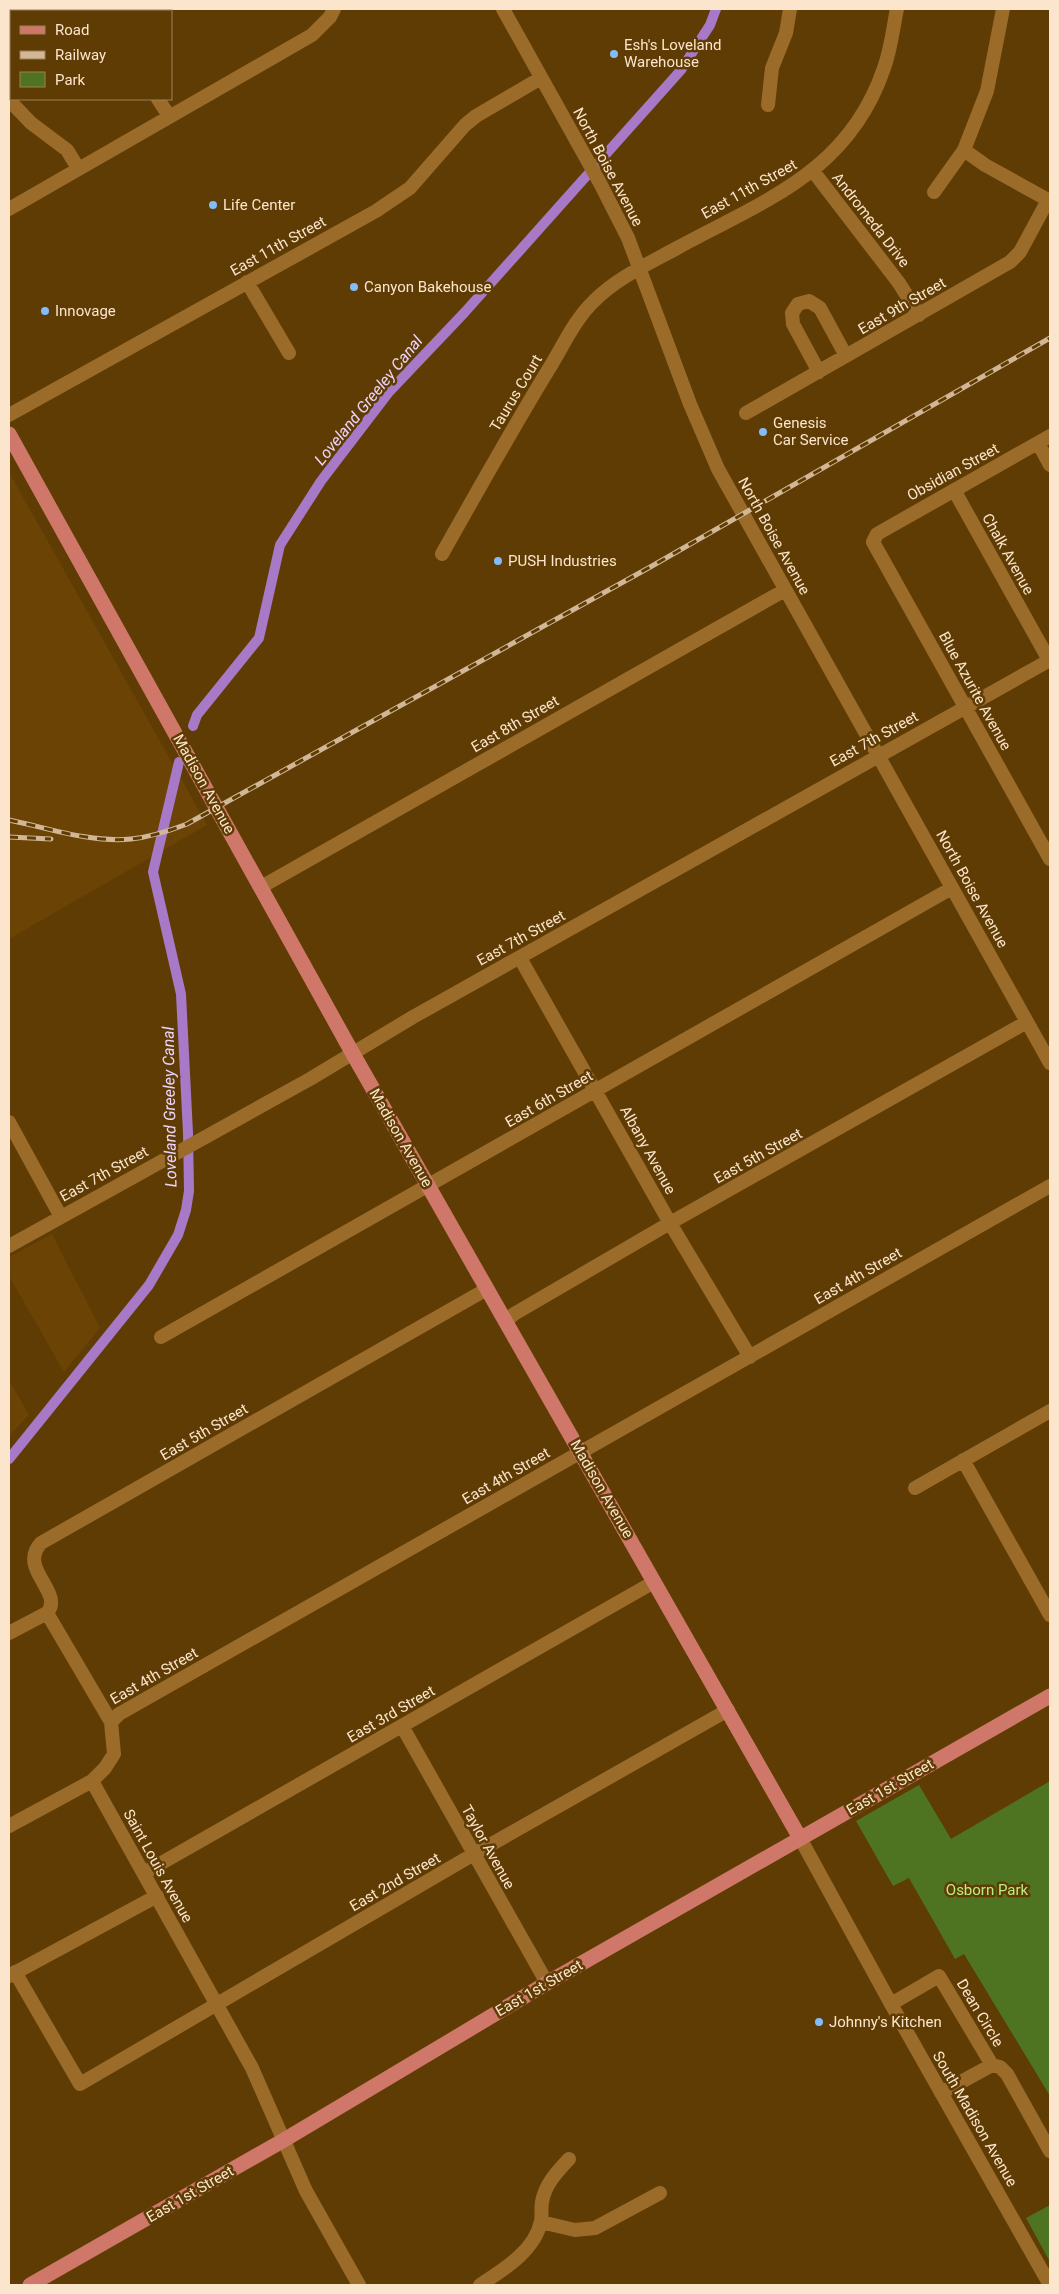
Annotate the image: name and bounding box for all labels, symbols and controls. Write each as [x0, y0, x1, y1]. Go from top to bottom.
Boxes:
legend [10, 10, 172, 100]
text: Road [55, 21, 89, 39]
place label: Esh's Loveland Warehouse [624, 36, 721, 71]
text: Railway [55, 46, 106, 64]
marker: Esh's Loveland Warehouse [608, 48, 620, 60]
text: Park [55, 71, 86, 89]
street label: North Boise Avenue [569, 105, 647, 229]
street label: East 11th Street [698, 155, 800, 223]
street label: Andromeda Drive [828, 169, 914, 271]
place label: Life Center [223, 196, 295, 214]
marker: Life Center [207, 199, 219, 211]
street label: East 11th Street [227, 212, 329, 280]
street label: East 9th Street [855, 274, 949, 338]
place label: Canyon Bakehouse [364, 278, 491, 296]
marker: Canyon Bakehouse [348, 281, 360, 293]
place label: Innovage [55, 302, 116, 320]
marker: Innovage [39, 305, 51, 317]
water label: Loveland Greeley Canal [310, 332, 427, 469]
street label: Taurus Court [486, 351, 546, 435]
place label: Genesis Car Service [773, 414, 849, 449]
marker: Genesis Car Service [757, 426, 769, 438]
street label: Obsidian Street [904, 439, 1002, 505]
street label: North Boise Avenue [734, 474, 814, 598]
street label: Chalk Avenue [978, 510, 1038, 598]
place label: PUSH Industries [508, 552, 617, 570]
marker: PUSH Industries [492, 555, 504, 567]
street label: Blue Azurite Avenue [935, 629, 1015, 754]
street label: East 8th Street [468, 692, 562, 756]
street label: East 7th Street [827, 707, 921, 771]
street label: Madison Avenue [169, 731, 239, 837]
street label: North Boise Avenue [932, 827, 1012, 951]
street label: East 7th Street [474, 906, 568, 970]
water label: Loveland Greeley Canal [159, 1026, 180, 1188]
street label: East 6th Street [502, 1067, 596, 1131]
street label: Madison Avenue [366, 1086, 436, 1190]
street label: Albany Avenue [616, 1103, 680, 1197]
street label: East 5th Street [711, 1124, 805, 1188]
street label: East 7th Street [57, 1142, 151, 1206]
street label: East 4th Street [811, 1244, 905, 1308]
street label: East 5th Street [157, 1400, 251, 1464]
street label: Madison Avenue [567, 1437, 637, 1541]
street label: East 4th Street [459, 1444, 553, 1508]
street label: East 4th Street [107, 1644, 201, 1708]
street label: East 3rd Street [344, 1682, 438, 1746]
street label: East 1st Street [843, 1755, 937, 1819]
street label: Taylor Avenue [458, 1802, 519, 1892]
street label: Saint Louis Avenue [119, 1806, 197, 1926]
street label: East 2nd Street [347, 1849, 444, 1915]
park label: Osborn Park [946, 1881, 1029, 1899]
street label: East 1st Street [492, 1956, 586, 2020]
street label: Dean Circle [953, 1976, 1007, 2050]
place label: Johnny's Kitchen [829, 2013, 942, 2031]
marker: Johnny's Kitchen [813, 2016, 825, 2028]
street label: South Madison Avenue [929, 2048, 1021, 2190]
street label: East 1st Street [143, 2162, 237, 2226]

